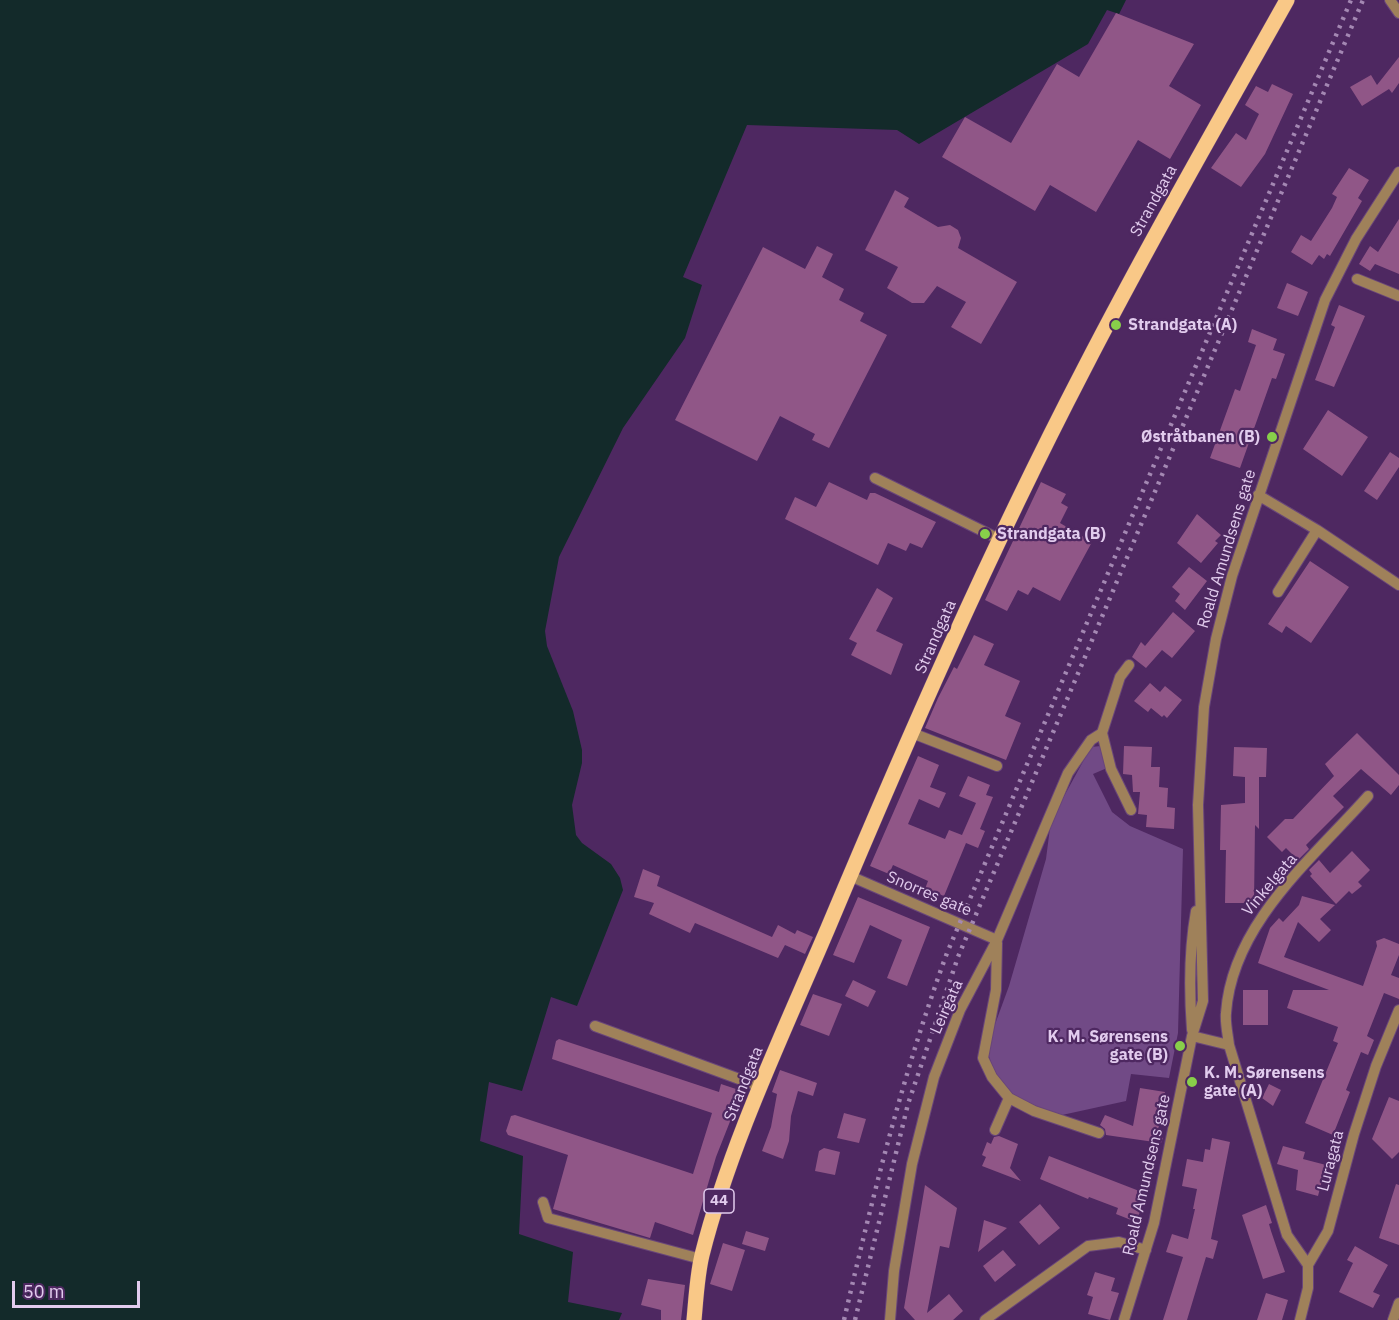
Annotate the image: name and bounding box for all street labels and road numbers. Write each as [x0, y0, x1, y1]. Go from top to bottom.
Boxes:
street label: Strandgata [1127, 162, 1181, 240]
street label: Roald Amundsens gate [1194, 467, 1260, 631]
street label: Strandgata [911, 597, 961, 677]
street label: Vinkelgata [1238, 850, 1302, 920]
street label: Snorres gate [884, 867, 974, 921]
street label: Leirgata [927, 977, 967, 1037]
street label: Strandgata [720, 1044, 768, 1124]
street label: Roald Amundsens gate [1119, 1092, 1175, 1258]
street label: Luragata [1314, 1128, 1348, 1194]
road number: 44 [704, 1189, 734, 1213]

